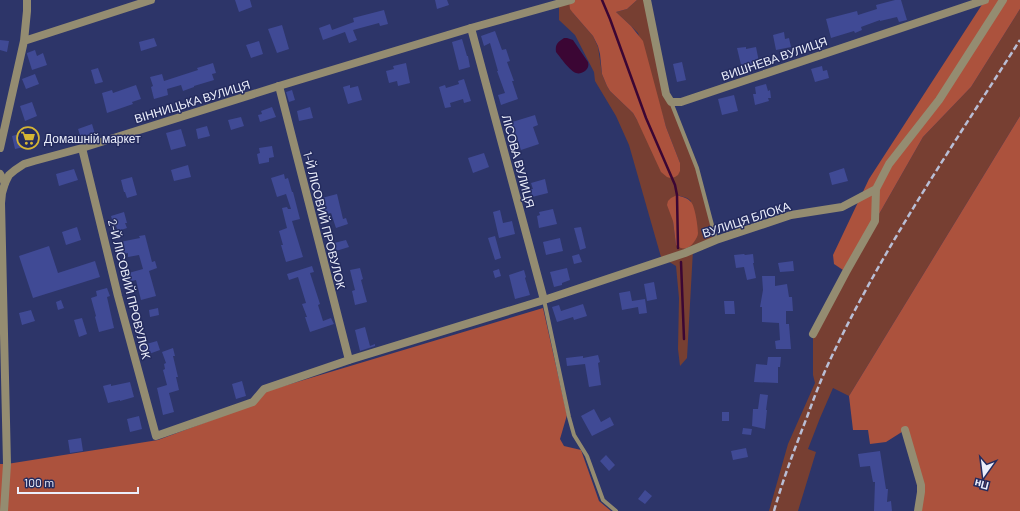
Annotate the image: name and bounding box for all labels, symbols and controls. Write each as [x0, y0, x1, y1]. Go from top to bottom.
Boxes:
street label: ВИШНЕВА ВУЛИЦЯ [719, 33, 829, 84]
street label: ВІННИЦЬКА ВУЛИЦЯ [132, 77, 252, 126]
street label: ЛІСОВА ВУЛИЦЯ [499, 113, 538, 209]
supermarket icon: Домашній маркет [15, 125, 41, 151]
place label: Домашній маркет [44, 131, 141, 146]
street label: 1-Й ЛІСОВИЙ ПРОВУЛОК [301, 150, 349, 290]
street label: ВУЛИЦЯ БЛОКА [700, 198, 792, 241]
street label: 2-Й ЛІСОВИЙ ПРОВУЛОК [106, 218, 154, 360]
north arrow [964, 455, 1004, 495]
scale bar [18, 469, 138, 495]
text: 100 m [24, 475, 54, 489]
text: Пн [973, 477, 990, 493]

